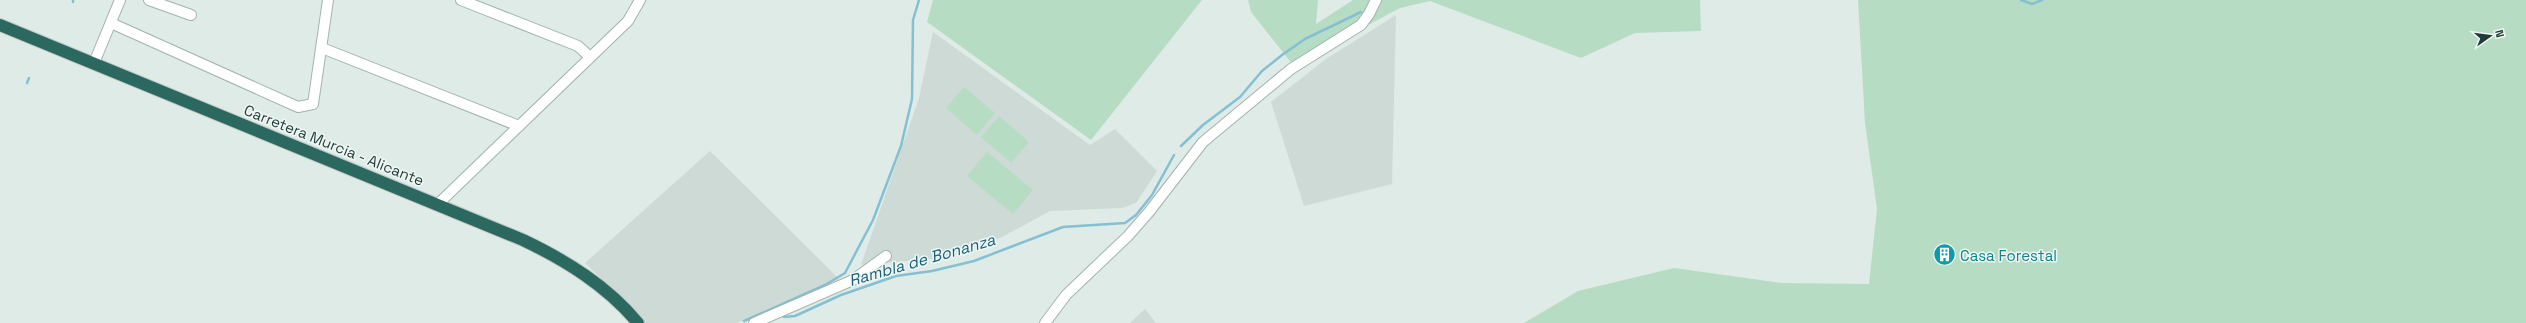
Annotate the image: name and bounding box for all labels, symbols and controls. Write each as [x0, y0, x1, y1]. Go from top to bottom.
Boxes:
north arrow [2470, 16, 2510, 56]
text: N [2492, 28, 2507, 39]
street label: Carretera Murcia - Alicante [241, 100, 427, 190]
water label: Rambla de Bonanza [846, 229, 998, 291]
building icon: Casa Forestal [1932, 242, 1958, 268]
place label: Casa Forestal [1960, 246, 2057, 265]

